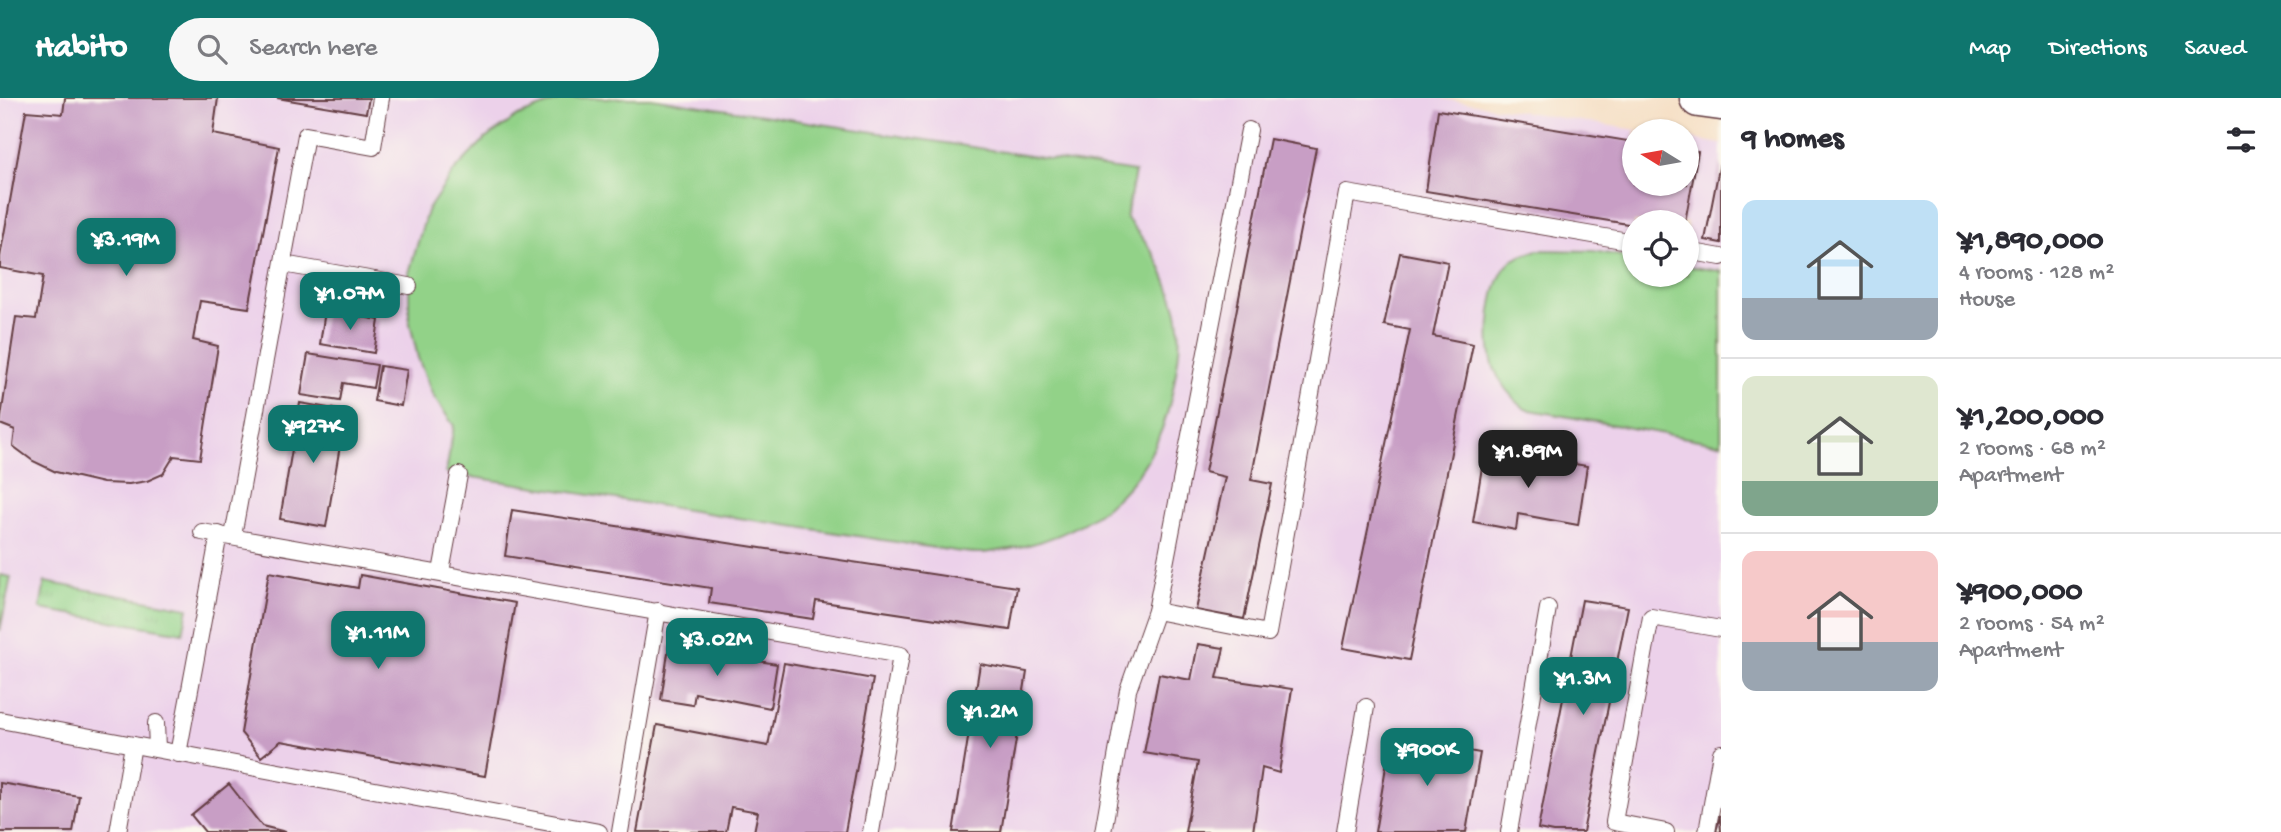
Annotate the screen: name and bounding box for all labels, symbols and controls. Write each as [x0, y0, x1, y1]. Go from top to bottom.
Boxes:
search box [169, 18, 659, 81]
text: Habito [35, 30, 127, 68]
icon: search [193, 30, 231, 68]
text: Search here [249, 34, 377, 65]
text: Map [1969, 35, 2011, 64]
text: Directions [2049, 35, 2147, 64]
text: Saved [2185, 35, 2246, 64]
north arrow [1622, 119, 1699, 196]
map controls [1622, 119, 1699, 287]
icon: filters [2222, 121, 2260, 159]
text: 9 homes [1742, 123, 1844, 158]
button: locate [1622, 210, 1699, 287]
pin: ¥3.19M [69, 218, 183, 278]
text: ¥1,890,000 [1959, 225, 2103, 260]
text: ¥3.19M [93, 227, 159, 254]
icon: home [1798, 228, 1882, 312]
text: 4 rooms · 128 m² [1959, 260, 2114, 287]
pin: ¥1.07M [293, 272, 407, 332]
text: ¥1.07M [316, 281, 384, 308]
text: House [1959, 287, 2015, 314]
text: ¥1,200,000 [1959, 401, 2104, 436]
icon: home [1798, 404, 1882, 488]
pin: ¥927K [264, 406, 362, 465]
text: ¥927K [284, 414, 342, 441]
pin: ¥1.89M [1471, 430, 1585, 490]
text: 2 rooms · 68 m² [1959, 436, 2106, 463]
text: ¥1.89M [1494, 439, 1562, 466]
text: Apartment [1959, 463, 2063, 490]
text: ¥900,000 [1959, 576, 2083, 611]
icon: home [1798, 579, 1882, 663]
text: 2 rooms · 54 m² [1959, 611, 2105, 638]
pin: ¥1.11M [321, 612, 435, 671]
pin: ¥3.02M [660, 618, 774, 678]
text: ¥1.11M [347, 620, 409, 647]
text: ¥3.02M [682, 627, 752, 654]
text: Apartment [1959, 638, 2063, 665]
pin: ¥1.3M [1534, 658, 1632, 717]
text: ¥1.3M [1555, 666, 1611, 693]
pin: ¥1.2M [941, 690, 1039, 750]
text: ¥1.2M [963, 699, 1017, 726]
pin: ¥900K [1378, 728, 1476, 788]
text: ¥900K [1397, 737, 1457, 764]

